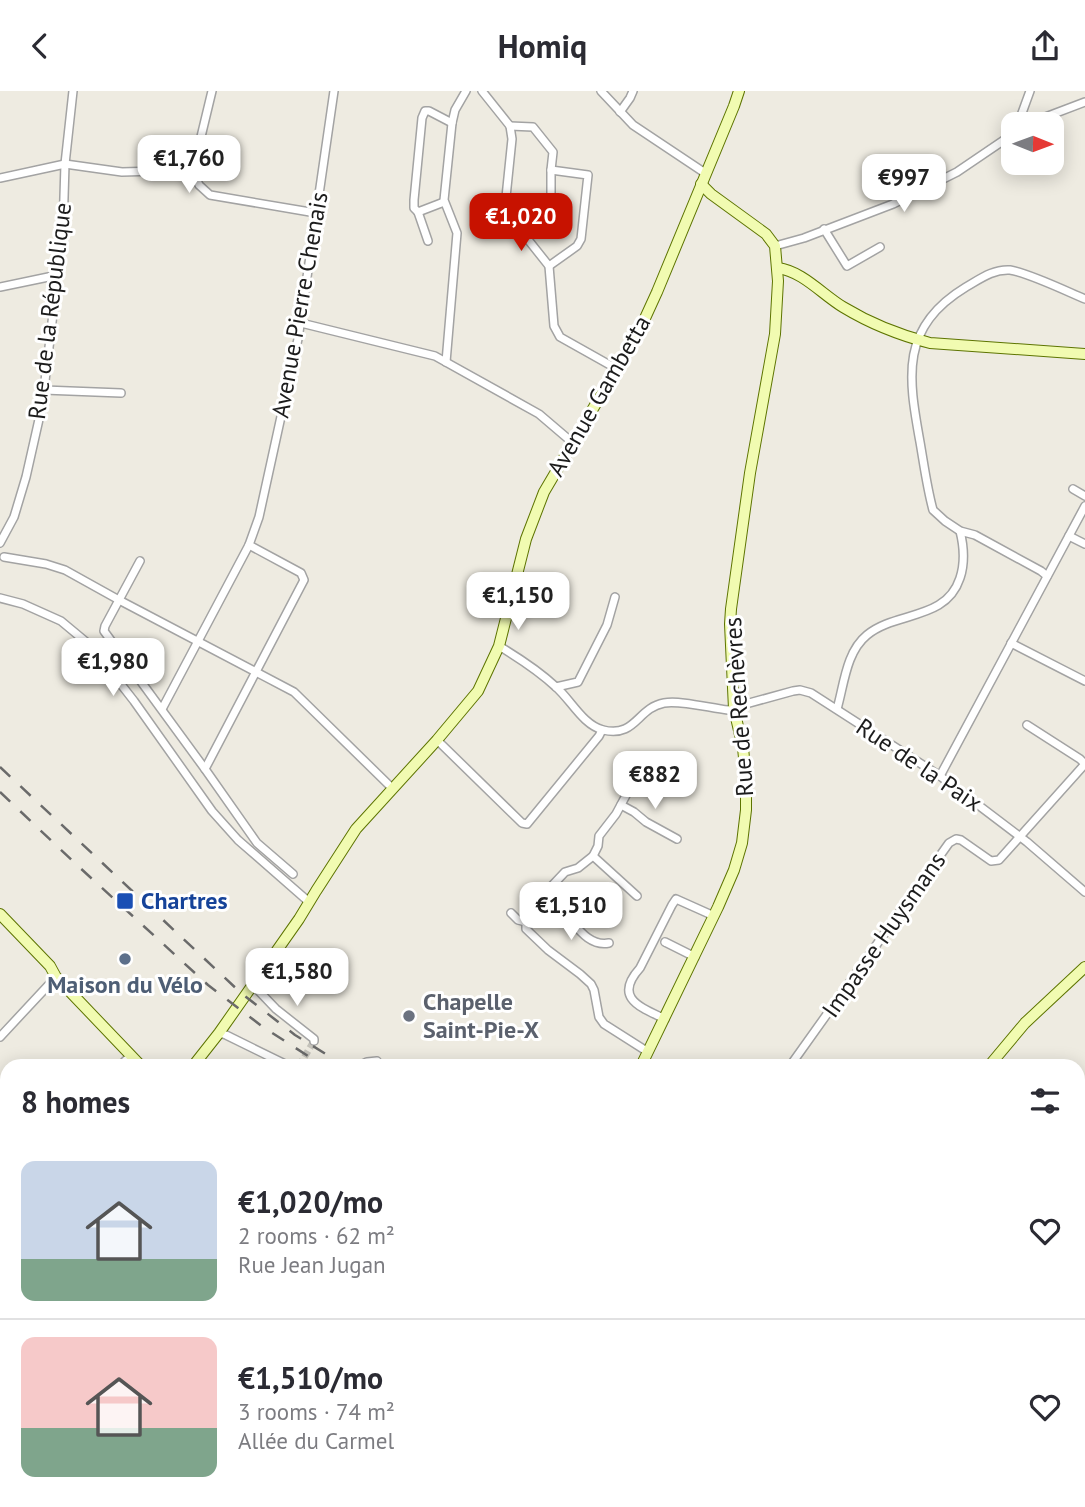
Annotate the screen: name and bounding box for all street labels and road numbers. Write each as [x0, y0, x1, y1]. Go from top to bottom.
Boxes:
street label: Avenue Pierre Chenais [264, 189, 335, 420]
street label: Rue de la République [21, 201, 78, 421]
street label: Avenue Gambetta [540, 310, 657, 482]
street label: Rue de Rechèvres [717, 616, 760, 798]
street label: Rue de la Paix [850, 711, 988, 818]
street label: Impasse Huysmans [815, 846, 952, 1024]

